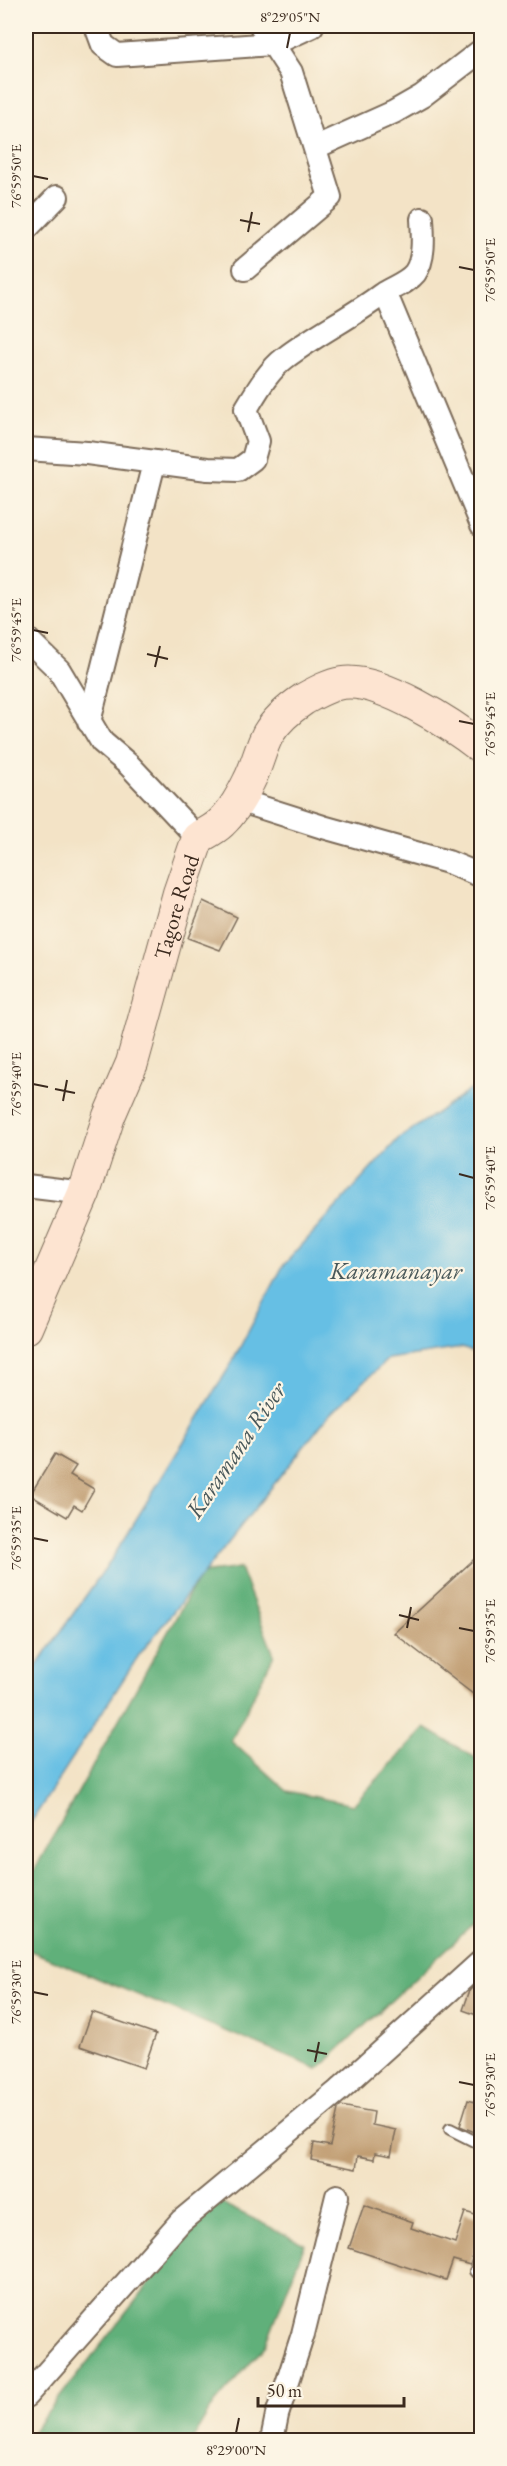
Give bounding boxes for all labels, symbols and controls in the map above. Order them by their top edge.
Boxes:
text: 8°29'05"N [260,7,320,26]
text: 76°59'50"E [6,143,25,208]
text: 76°59'50"E [480,237,499,302]
text: 76°59'45"E [6,597,25,662]
text: 76°59'45"E [480,691,499,756]
street label: Tagore Road [147,850,207,963]
text: 76°59'40"E [6,1051,25,1116]
text: 76°59'40"E [480,1145,499,1210]
water label: Karamanayar [329,1255,464,1286]
water label: Karamana River [178,1374,294,1525]
text: 76°59'35"E [6,1505,25,1570]
text: 76°59'35"E [480,1598,499,1663]
text: 76°59'30"E [6,1959,25,2024]
text: 76°59'30"E [480,2052,499,2117]
scale bar [258,2370,404,2408]
text: 50 m [267,2379,302,2402]
text: 8°29'00"N [206,2440,266,2459]

